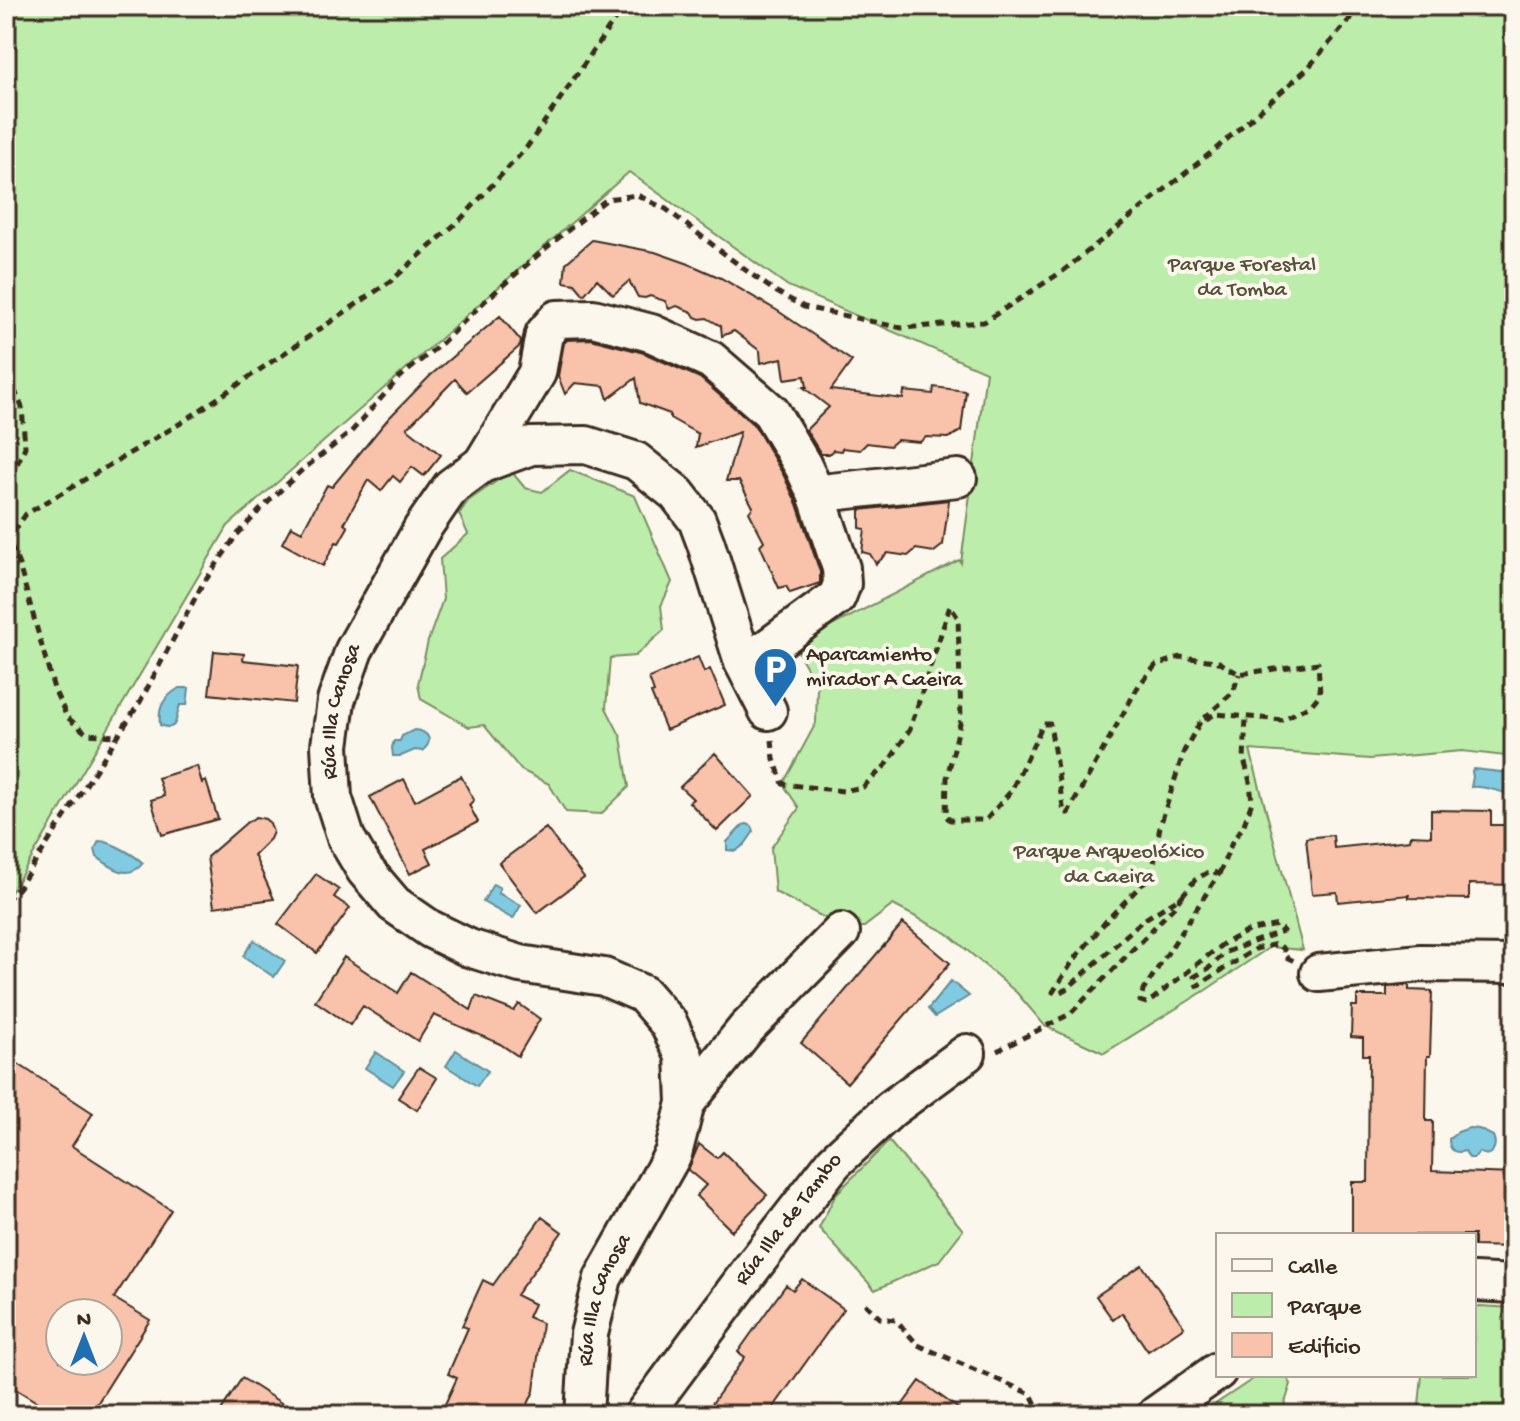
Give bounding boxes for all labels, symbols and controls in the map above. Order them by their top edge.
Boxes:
park label: Parque Forestal da Tomba [1167,253,1316,304]
street label: Rúa Illa Canosa [317,640,368,780]
place label: Aparcamiento mirador A Caeira [806,643,963,694]
parking icon: Aparcamiento mirador A Caeira [751,645,799,708]
park label: Parque Arqueolóxico da Caeira [1013,840,1204,891]
street label: Rúa Illa de Tambo [730,1148,848,1291]
street label: Rúa Illa Canosa [574,1229,638,1367]
legend [1216,1233,1476,1377]
text: Calle [1288,1254,1338,1283]
text: Parque [1287,1294,1362,1323]
north arrow [44,1297,124,1377]
text: N [77,1308,91,1334]
text: Edificio [1288,1334,1361,1363]

